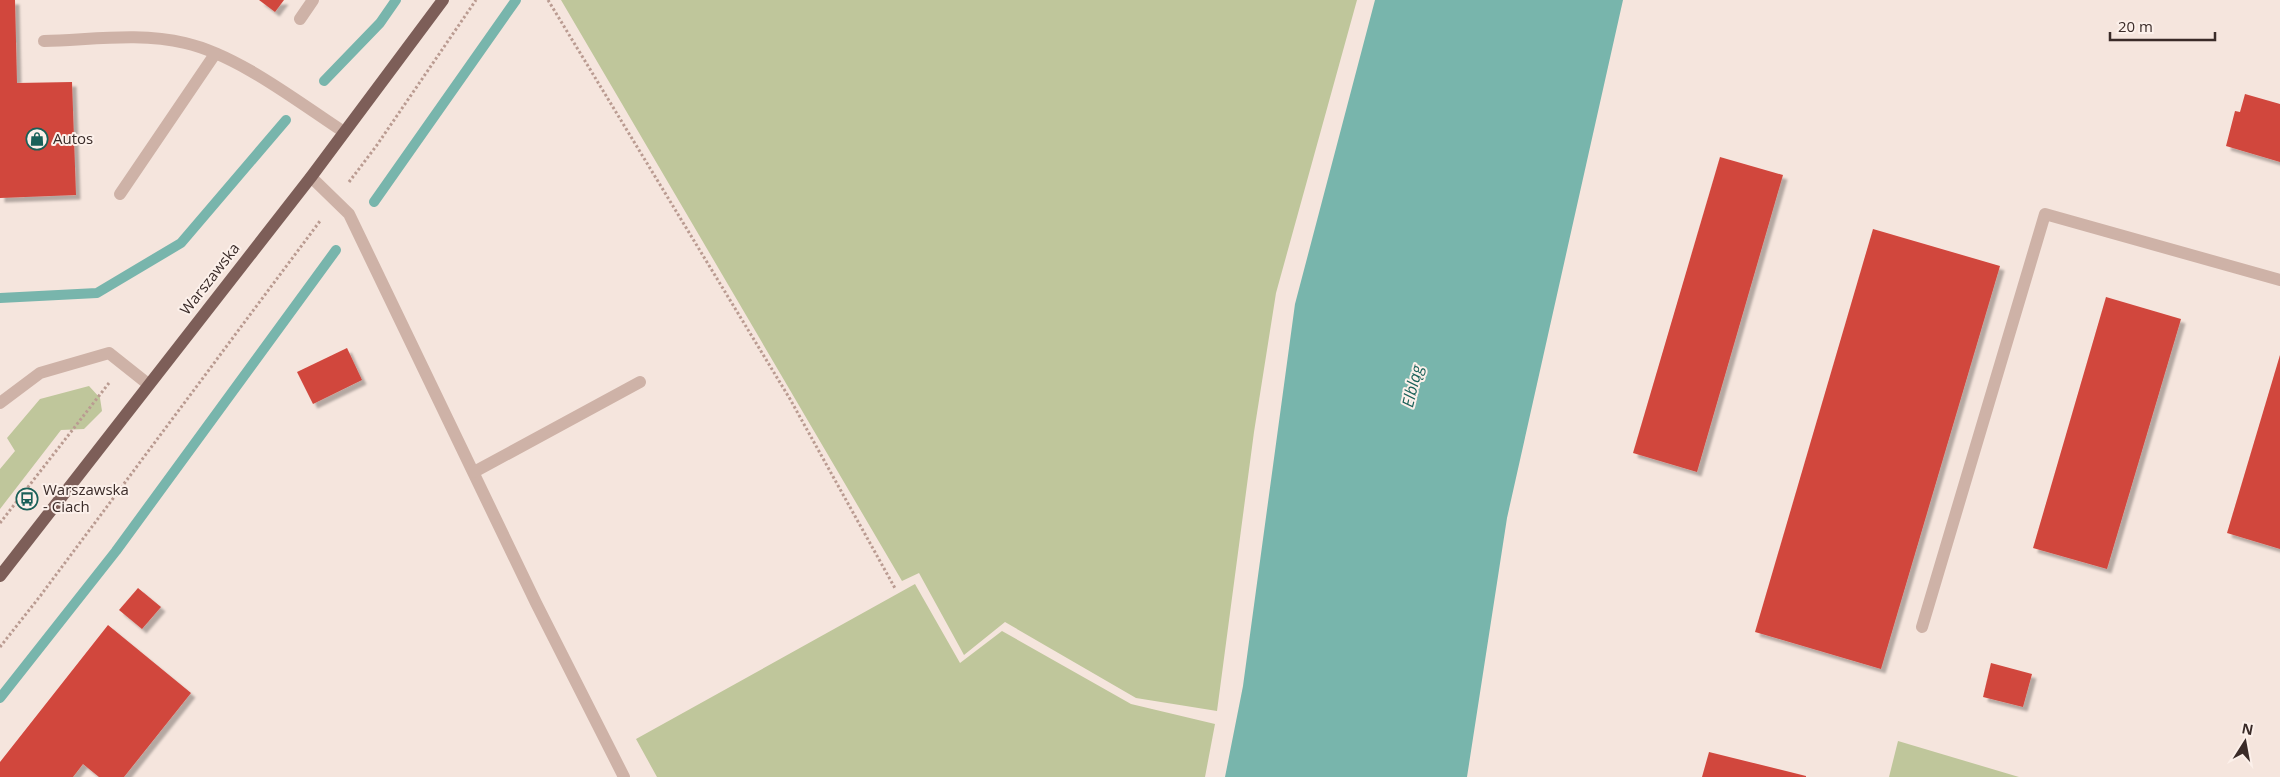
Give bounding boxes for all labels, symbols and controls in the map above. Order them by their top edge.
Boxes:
scale bar [2110,10,2215,42]
text: 20 m [2118,16,2153,36]
shop icon: Autos [25,127,49,151]
place label: Autos [53,128,93,148]
street label: Warszawska [175,238,244,318]
water label: Elbląg [1396,362,1428,409]
place label: Warszawska - Ciach [43,479,129,516]
bus stop icon: Warszawska - Ciach [15,487,39,511]
north arrow [2220,717,2270,767]
text: N [2240,718,2255,739]

